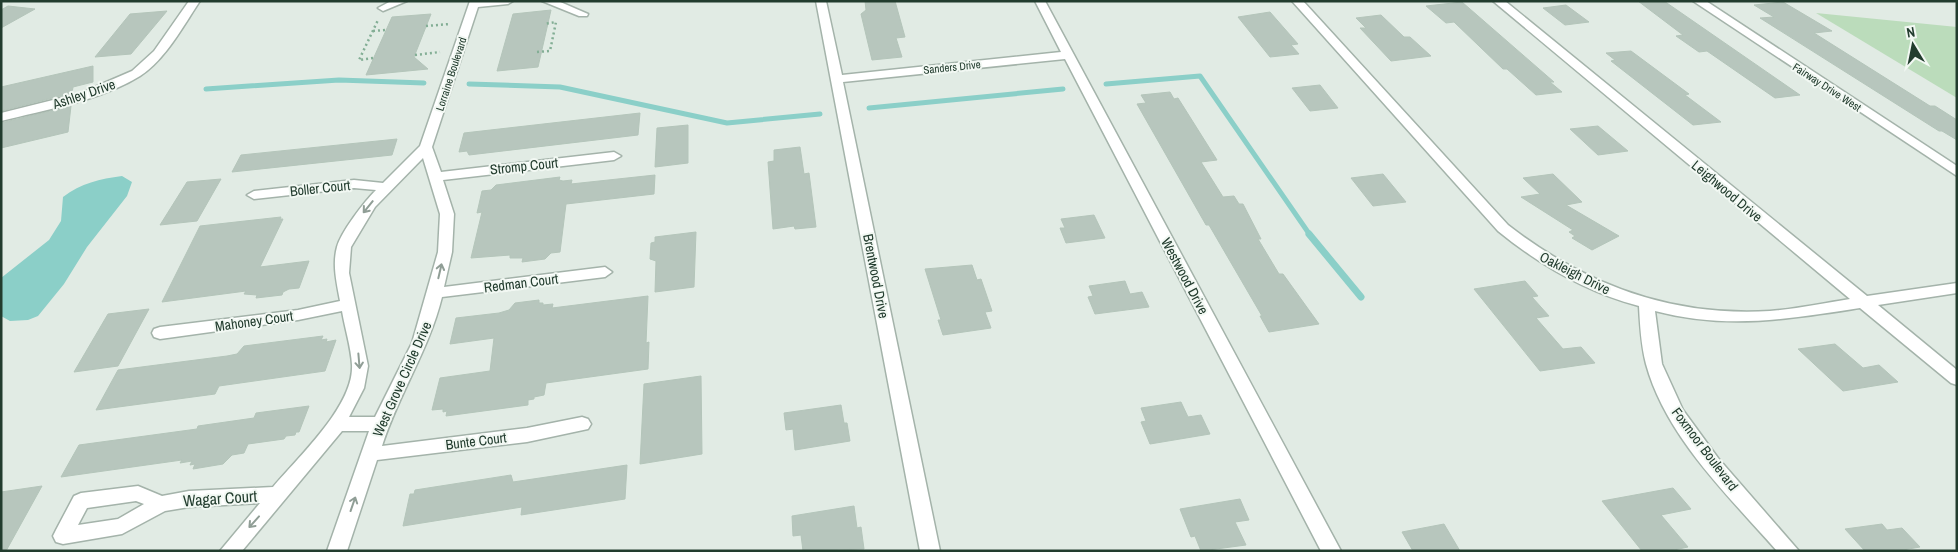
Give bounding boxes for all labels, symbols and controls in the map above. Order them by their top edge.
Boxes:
north arrow [1888,20,1938,70]
text: N [1905,23,1916,42]
street label: Lorraine Boulevard [432,35,470,113]
street label: Sanders Drive [923,57,981,77]
street label: Fairway Drive West [1790,60,1864,115]
street label: Ashley Drive [49,75,118,113]
street label: Stromp Court [489,153,559,179]
street label: Leighwood Drive [1688,156,1766,226]
street label: Boller Court [289,176,351,200]
one-way arrow [362,200,373,213]
street label: Brentwood Drive [859,232,893,320]
street label: Westwood Drive [1157,235,1213,317]
street label: Oakleigh Drive [1537,248,1613,298]
one-way arrow [436,264,446,280]
street label: Redman Court [483,270,559,296]
street label: Mahoney Court [214,307,294,335]
street label: West Grove Circle Drive [369,319,435,439]
one-way arrow [354,352,363,368]
street label: Foxmoor Boulevard [1668,404,1742,494]
street label: Bunte Court [444,428,508,454]
street label: Wagar Court [182,484,258,512]
one-way arrow [348,497,358,513]
one-way arrow [248,516,259,529]

